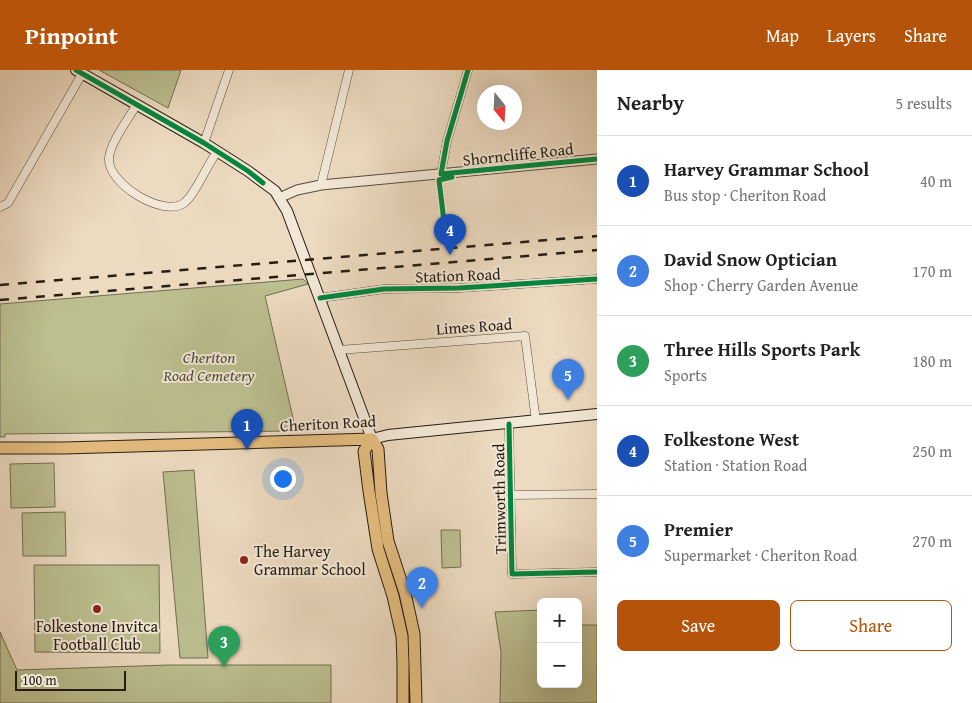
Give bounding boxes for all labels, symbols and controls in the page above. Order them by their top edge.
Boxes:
text: Pinpoint [25,18,118,53]
text: Map [766,22,799,49]
text: Layers [827,22,876,49]
text: Share [904,22,947,49]
north arrow [477,85,522,130]
text: Nearby [617,87,684,118]
text: 5 results [895,91,952,115]
street label: Shorncliffe Road [461,136,575,172]
text: Harvey Grammar School [664,155,869,183]
text: 1 [629,169,637,193]
text: 40 m [920,169,952,193]
text: Bus stop · Cheriton Road [664,183,826,207]
pin: 4 [434,214,466,255]
text: David Snow Optician [664,245,837,273]
text: 2 [629,259,637,283]
text: 170 m [912,259,952,283]
street label: Station Road [415,262,502,288]
text: Shop · Cherry Garden Avenue [664,273,858,297]
street label: Limes Road [435,311,513,341]
text: Three Hills Sports Park [664,335,860,363]
park label: Cheriton Road Cemetery [162,345,255,387]
text: 3 [629,349,637,373]
text: 180 m [912,349,952,373]
pin: 5 [552,359,584,400]
text: Sports [664,363,707,387]
street label: Cheriton Road [279,408,377,437]
pin: 1 [231,409,263,450]
text: Folkestone West [664,425,799,453]
text: 4 [629,439,637,463]
text: 250 m [912,439,952,463]
street label: Trimworth Road [486,443,512,555]
text: Station · Station Road [664,453,807,477]
your location [270,466,296,492]
text: Premier [664,515,733,543]
text: 5 [629,529,637,553]
text: 270 m [912,529,952,553]
place label: The Harvey Grammar School [254,539,366,581]
text: Supermarket · Cheriton Road [664,543,857,567]
marker: The Harvey Grammar School [238,554,250,566]
pin: 2 [406,567,438,608]
map controls [537,598,582,688]
button: + [537,598,582,643]
button: Save [617,600,780,651]
button: Share [790,600,952,651]
marker: Folkestone Invitca Football Club [91,603,103,615]
place label: Folkestone Invitca Football Club [36,614,158,656]
pin: 3 [208,626,240,667]
button: − [537,643,582,688]
scale bar [15,668,126,691]
text: 100 m [22,670,57,690]

